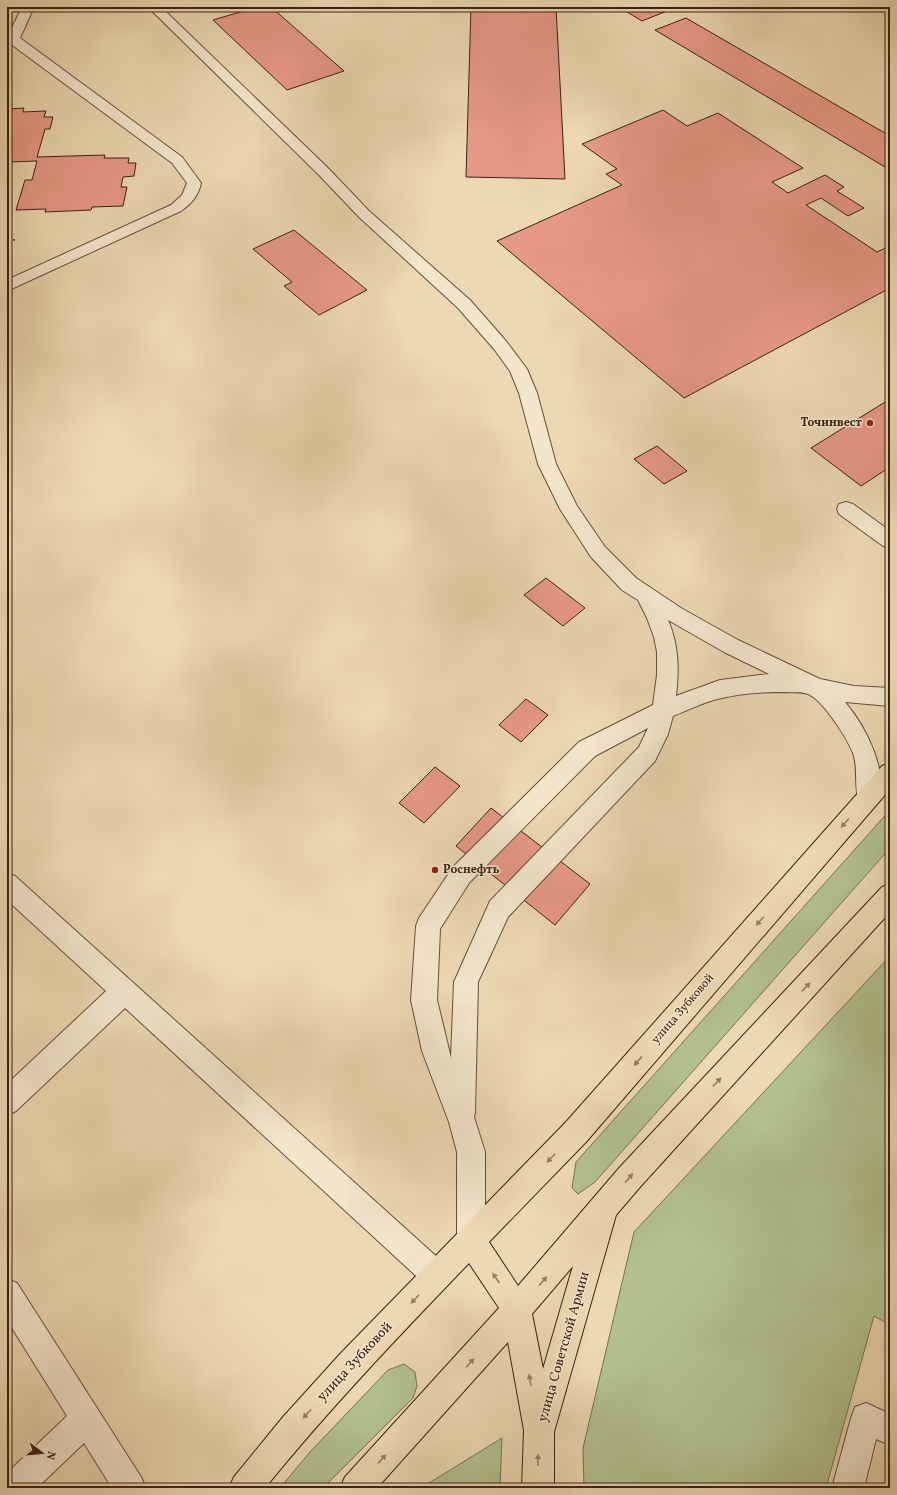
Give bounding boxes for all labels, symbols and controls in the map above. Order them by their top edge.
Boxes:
place label: Точинвест [801,415,862,431]
marker: Точинвест [865,418,875,428]
one-way arrow [841,818,850,828]
place label: Роснефть [443,862,500,878]
marker: Роснефть [430,865,440,875]
one-way arrow [755,916,765,926]
street label: улица Зубковой [648,971,718,1047]
one-way arrow [801,982,810,992]
one-way arrow [633,1056,642,1066]
one-way arrow [713,1077,722,1088]
one-way arrow [546,1153,556,1163]
one-way arrow [625,1173,634,1183]
street label: улица Советской Армии [533,1269,595,1424]
one-way arrow [492,1273,500,1283]
one-way arrow [538,1275,547,1286]
one-way arrow [410,1294,420,1304]
street label: улица Зубковой [313,1318,397,1406]
one-way arrow [465,1358,474,1368]
one-way arrow [526,1374,532,1386]
one-way arrow [302,1409,311,1419]
north arrow [22,1433,62,1473]
text: N [42,1449,58,1461]
one-way arrow [535,1453,541,1466]
one-way arrow [378,1454,387,1464]

